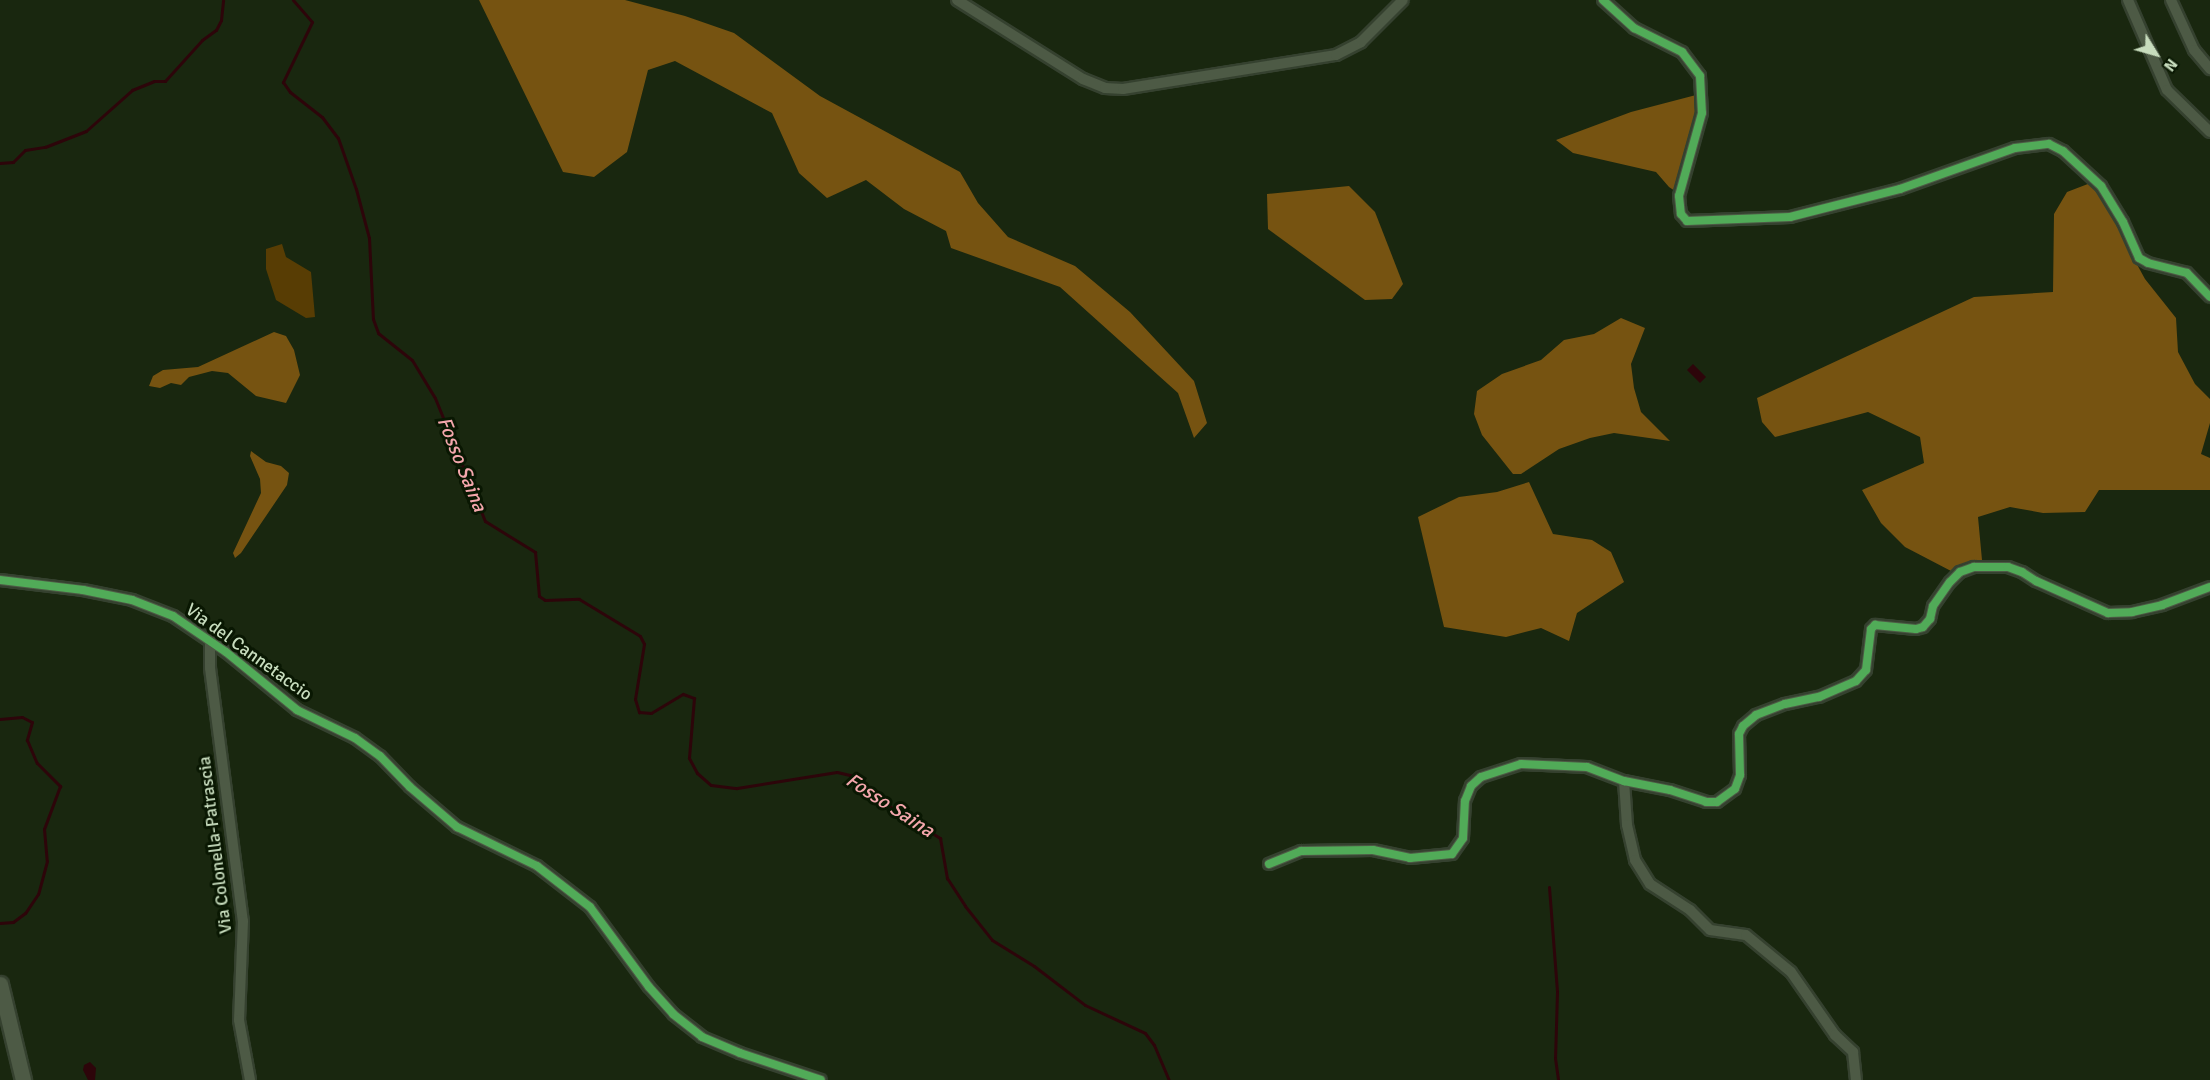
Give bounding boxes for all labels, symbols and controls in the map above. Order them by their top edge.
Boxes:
north arrow [2126,24,2186,84]
text: N [2159,54,2182,75]
water label: Fosso Saina [432,413,492,515]
street label: Via del Cannetaccio [181,599,317,705]
street label: Via Colonella-Patrascia [193,755,237,935]
water label: Fosso Saina [841,768,939,842]

